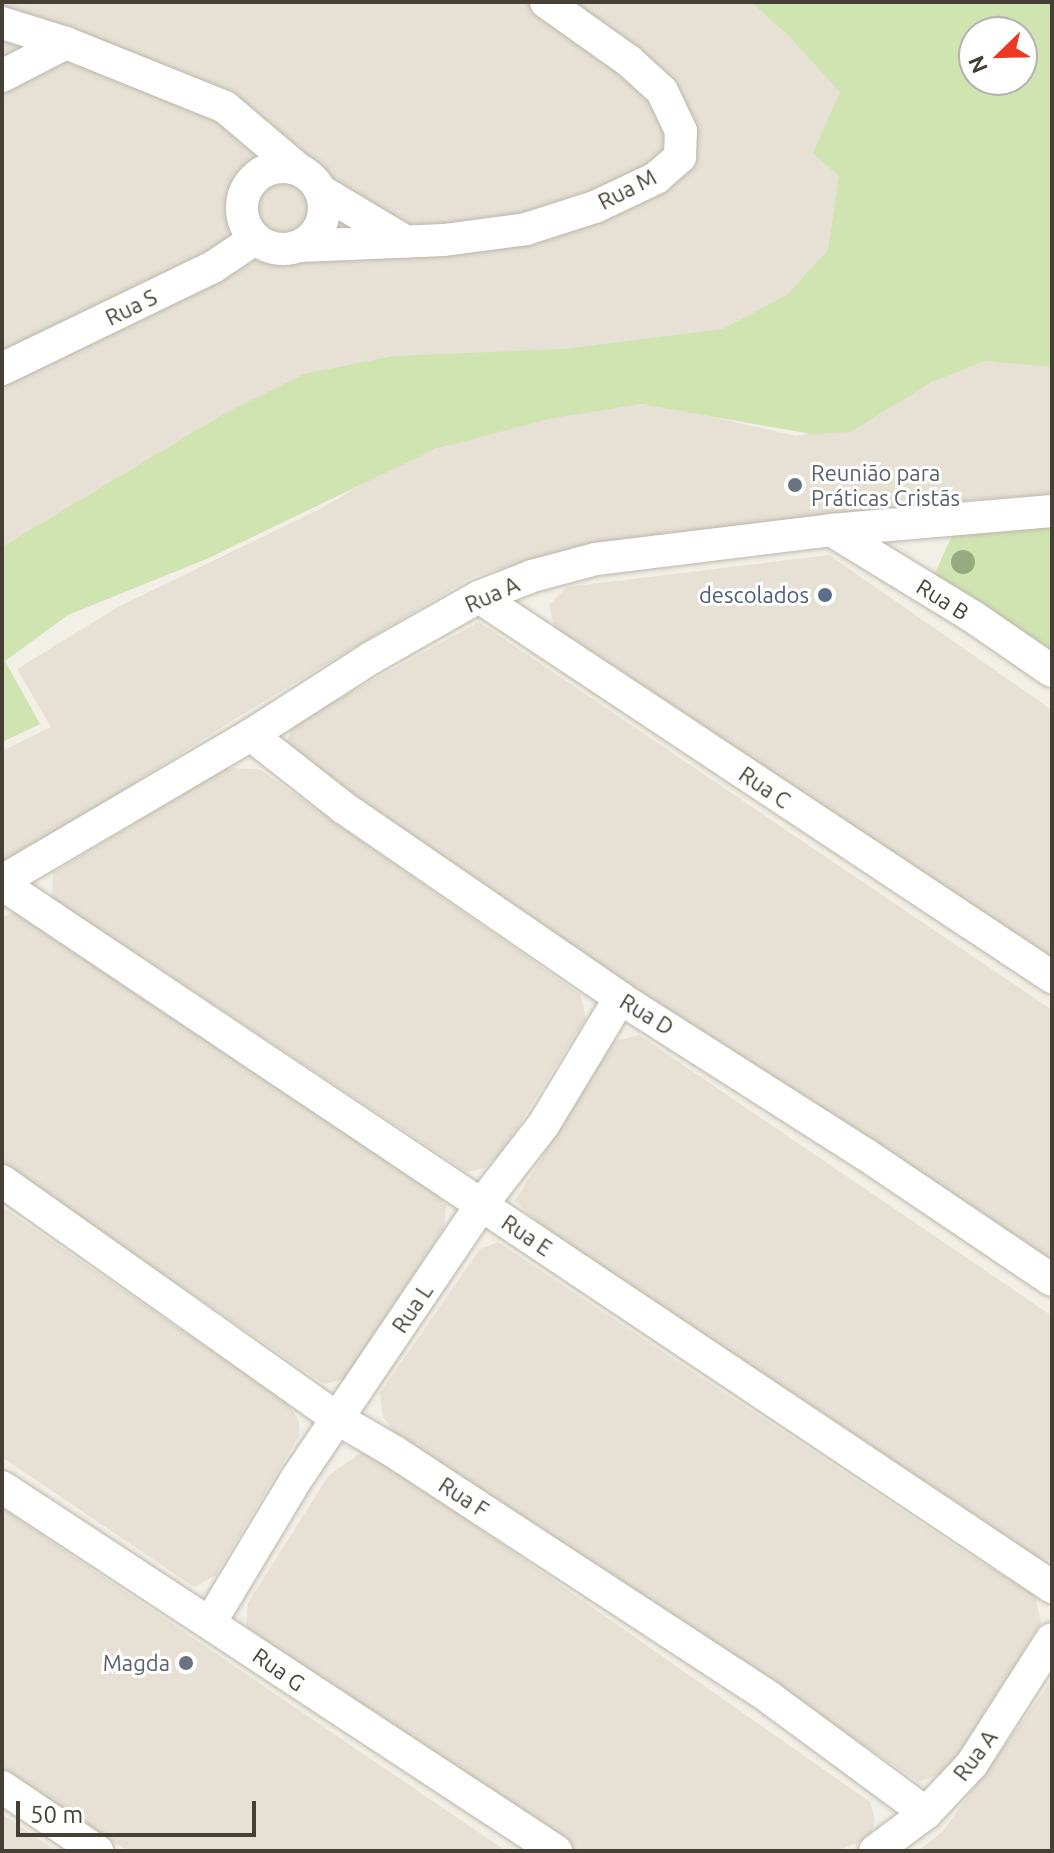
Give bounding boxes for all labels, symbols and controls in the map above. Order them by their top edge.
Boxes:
north arrow [958,16,1038,96]
text: N [963,52,992,77]
street label: Rua M [594,163,660,215]
street label: Rua S [101,283,161,331]
place label: Reunião para Práticas Cristãs [811,459,960,510]
marker: Reunião para Práticas Cristãs [786,476,804,494]
street label: Rua A [461,570,523,618]
street label: Rua B [912,573,974,625]
place label: descolados [699,582,809,608]
marker: descolados [816,586,834,604]
street label: Rua C [734,760,796,814]
street label: Rua D [615,988,679,1040]
street label: Rua E [497,1209,557,1261]
street label: Rua L [386,1278,438,1338]
street label: Rua F [434,1471,494,1523]
street label: Rua G [248,1642,310,1696]
place label: Magda [103,1650,170,1676]
marker: Magda [177,1654,195,1672]
street label: Rua A [947,1724,1003,1786]
scale bar [20,1785,260,1835]
text: 50 m [30,1801,83,1828]

